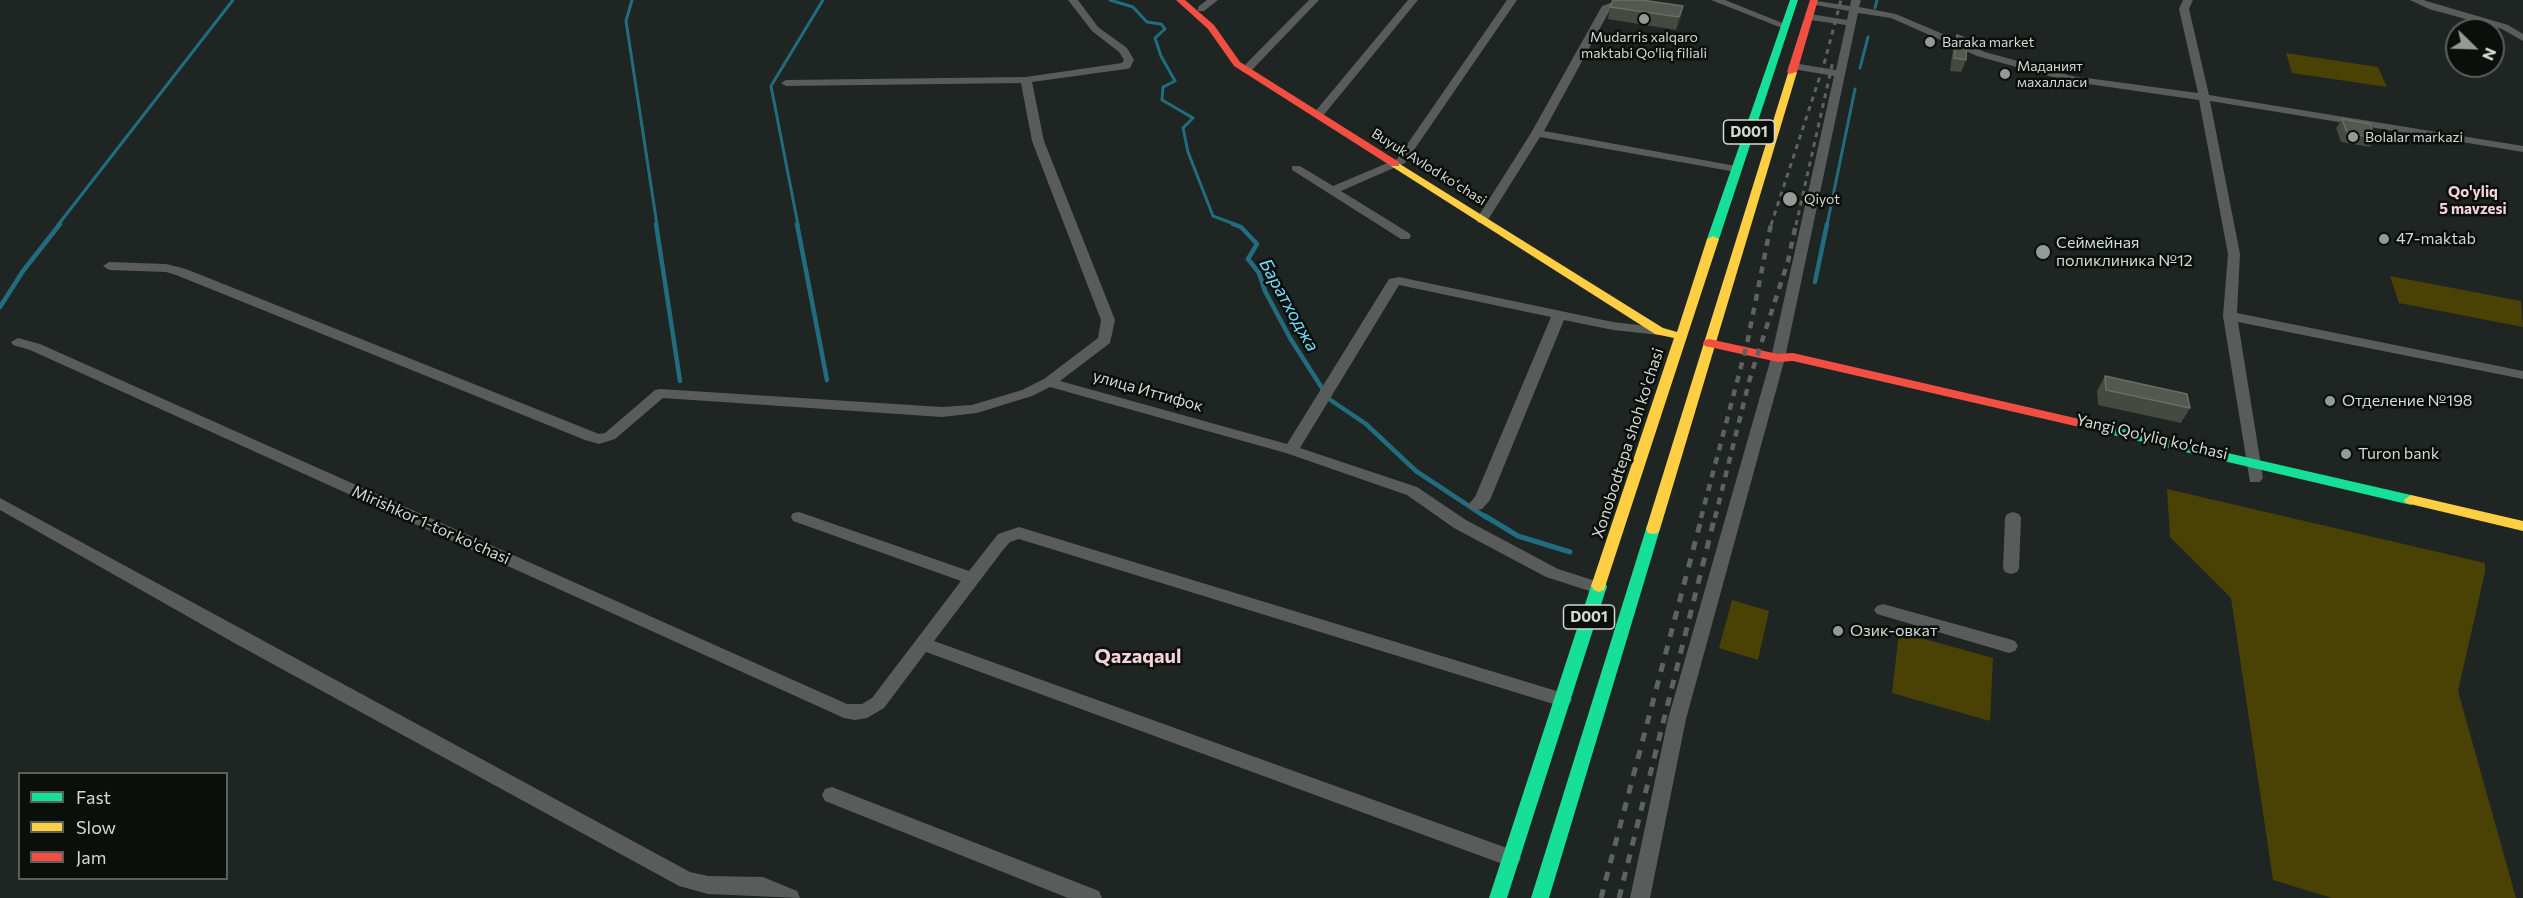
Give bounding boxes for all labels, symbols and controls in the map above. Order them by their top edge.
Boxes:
marker: Mudarris xalqaro maktabi Qo'liq filiali [1637,12,1651,26]
north arrow [2445,18,2505,78]
place label: Mudarris xalqaro maktabi Qo'liq filiali [1581,29,1707,62]
place label: Baraka market [1942,34,2034,50]
marker: Baraka market [1923,35,1937,49]
text: N [2479,45,2501,64]
place label: Маданият махалласи [2017,58,2087,90]
marker: Маданият махалласи [1998,67,2012,81]
road number: D001 [1724,120,1774,144]
street label: Buyuk Avlod koʻchasi [1368,125,1490,209]
place label: Bolalar markazi [2365,129,2463,145]
marker: Bolalar markazi [2346,130,2360,144]
district label: Qo'yliq 5 mavzesi [2439,183,2507,218]
marker: Qiyot [1781,190,1799,208]
place label: Qiyot [1804,191,1840,207]
place label: 47-maktab [2396,229,2476,249]
marker: 47-maktab [2377,232,2391,246]
place label: Сеймейная поликлиника №12 [2056,233,2193,271]
marker: Сеймейная поликлиника №12 [2034,243,2052,261]
water label: Баратходжа [1255,255,1323,355]
street label: Xonobodtepa shoh ko'chasi [1588,345,1668,541]
street label: улица Иттифок [1091,366,1205,416]
place label: Отделение №198 [2342,391,2473,411]
marker: Отделение №198 [2323,394,2337,408]
street label: Yangi Qo'yliq ko'chasi [2074,410,2230,464]
place label: Turon bank [2358,444,2439,464]
marker: Turon bank [2339,447,2353,461]
street label: Mirishkor 1-tor ko'chasi [349,482,513,568]
road number: D001 [1564,605,1614,629]
place label: Озик-овкат [1850,621,1937,641]
marker: Озик-овкат [1831,624,1845,638]
district label: Qazaqaul [1095,644,1181,668]
legend [18,772,228,880]
text: Fast [76,786,111,808]
text: Slow [76,816,116,838]
text: Jam [76,846,106,868]

